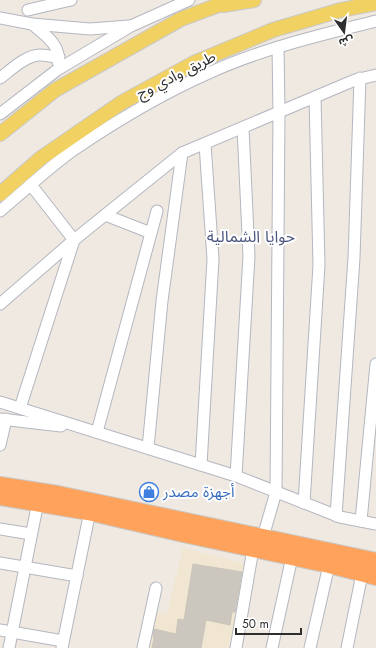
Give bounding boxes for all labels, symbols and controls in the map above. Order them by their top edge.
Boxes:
north arrow [324,12,364,52]
text: ش [337,32,356,51]
street label: طريق وادي وج [133,46,220,105]
district label: حوايا الشمالية [207,225,295,248]
shop icon: أجهزة مصدر [138,481,160,503]
place label: أجهزة مصدر [162,481,235,503]
scale bar [236,610,301,636]
text: 50 m [242,615,269,633]

